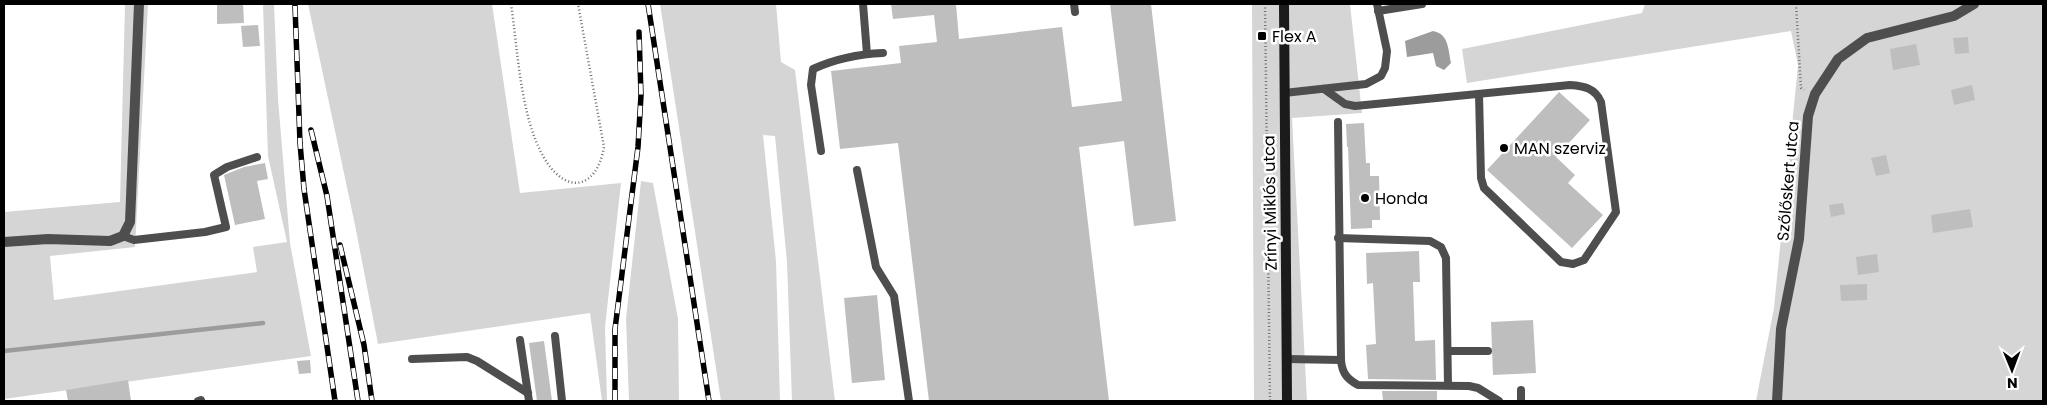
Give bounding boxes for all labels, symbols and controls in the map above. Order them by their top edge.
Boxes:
place label: Flex A [1272,25,1317,48]
marker: Flex A [1256,30,1268,42]
street label: Szőlőskert utca [1771,120,1805,242]
street label: Zrínyi Miklós utca [1257,135,1283,271]
place label: MAN szerviz [1514,137,1606,160]
marker: MAN szerviz [1498,142,1510,154]
place label: Honda [1375,187,1428,210]
marker: Honda [1359,192,1371,204]
north arrow [1987,345,2037,395]
text: N [2007,373,2018,393]

